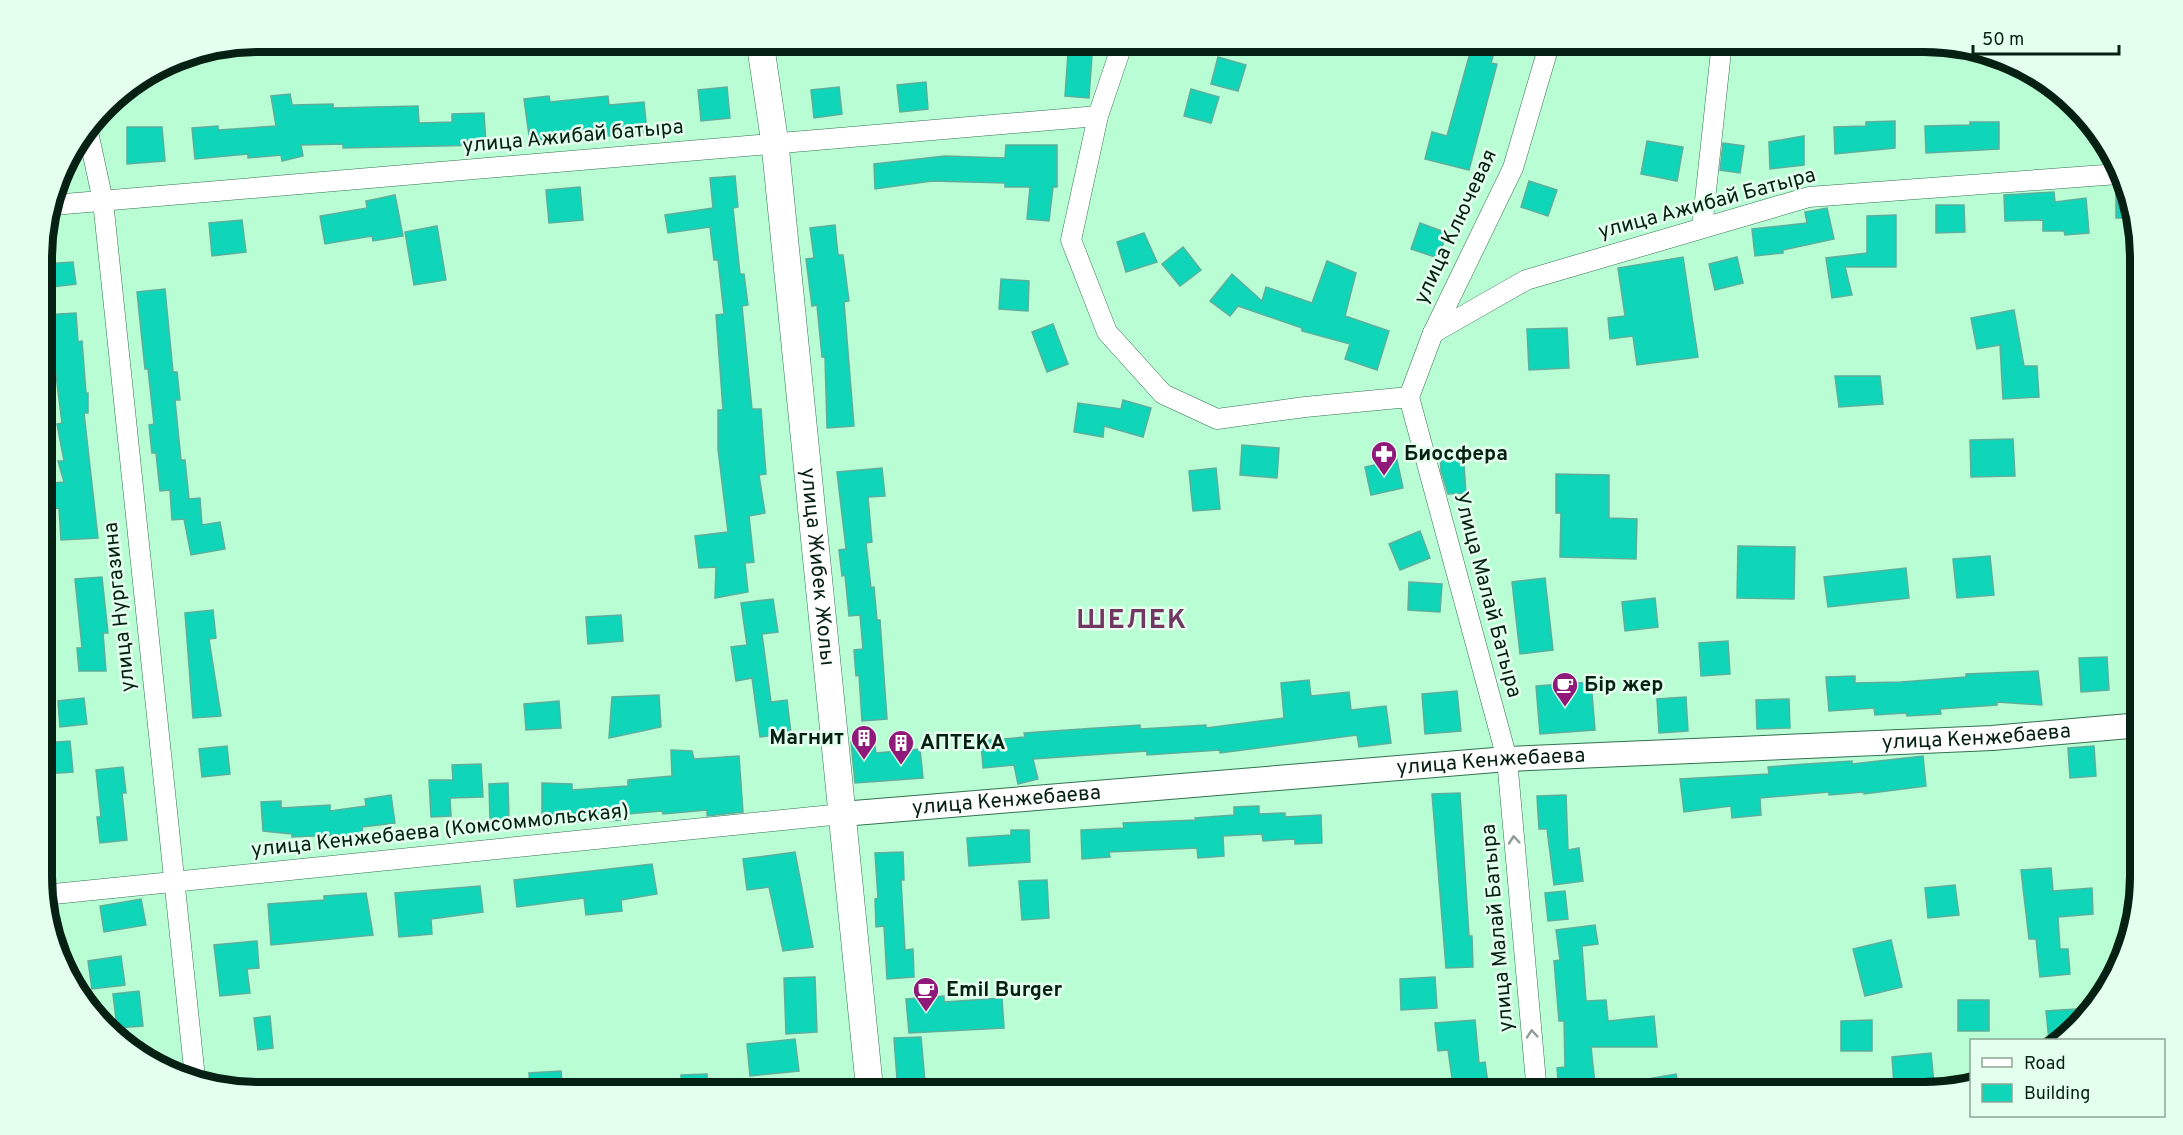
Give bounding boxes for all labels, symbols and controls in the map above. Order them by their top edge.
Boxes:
scale bar [1973,18,2118,56]
text: 50 m [1982,29,2024,52]
street label: улица Ажибай батыра [461,114,685,160]
street label: улица Ключевая [1408,145,1504,309]
street label: улица Ажибай Батыра [1595,162,1819,246]
pharmacy icon: Биосфера [1369,439,1399,477]
place label: Биосфера [1404,441,1508,468]
street label: улица Жибек Жолы [794,467,841,667]
street label: Улица Малай Батыра [1447,489,1527,701]
street label: улица Нургазина [98,521,142,693]
district label: ШЕЛЕК [1076,604,1188,638]
cafe icon: Бір жер [1550,670,1580,708]
place label: Бір жер [1584,672,1663,699]
street label: улица Кенжебаева [1881,718,2072,756]
building icon: Магнит [849,723,879,761]
place label: Магнит [769,725,844,752]
building icon: АПТЕКА [886,728,916,766]
place label: АПТЕКА [920,730,1006,757]
street label: улица Кенжебаева [1395,742,1586,782]
street label: улица Кенжебаева [911,779,1102,822]
street label: улица Кенжебаева (Комсоммольская) [250,798,630,864]
street label: улица Малай Батыра [1475,823,1521,1033]
one-way arrow [1508,836,1521,845]
cafe icon: Emil Burger [911,975,941,1013]
place label: Emil Burger [946,977,1063,1004]
one-way arrow [1526,1030,1539,1039]
legend [1970,1039,2165,1117]
text: Road [2024,1053,2066,1076]
text: Building [2024,1083,2090,1106]

